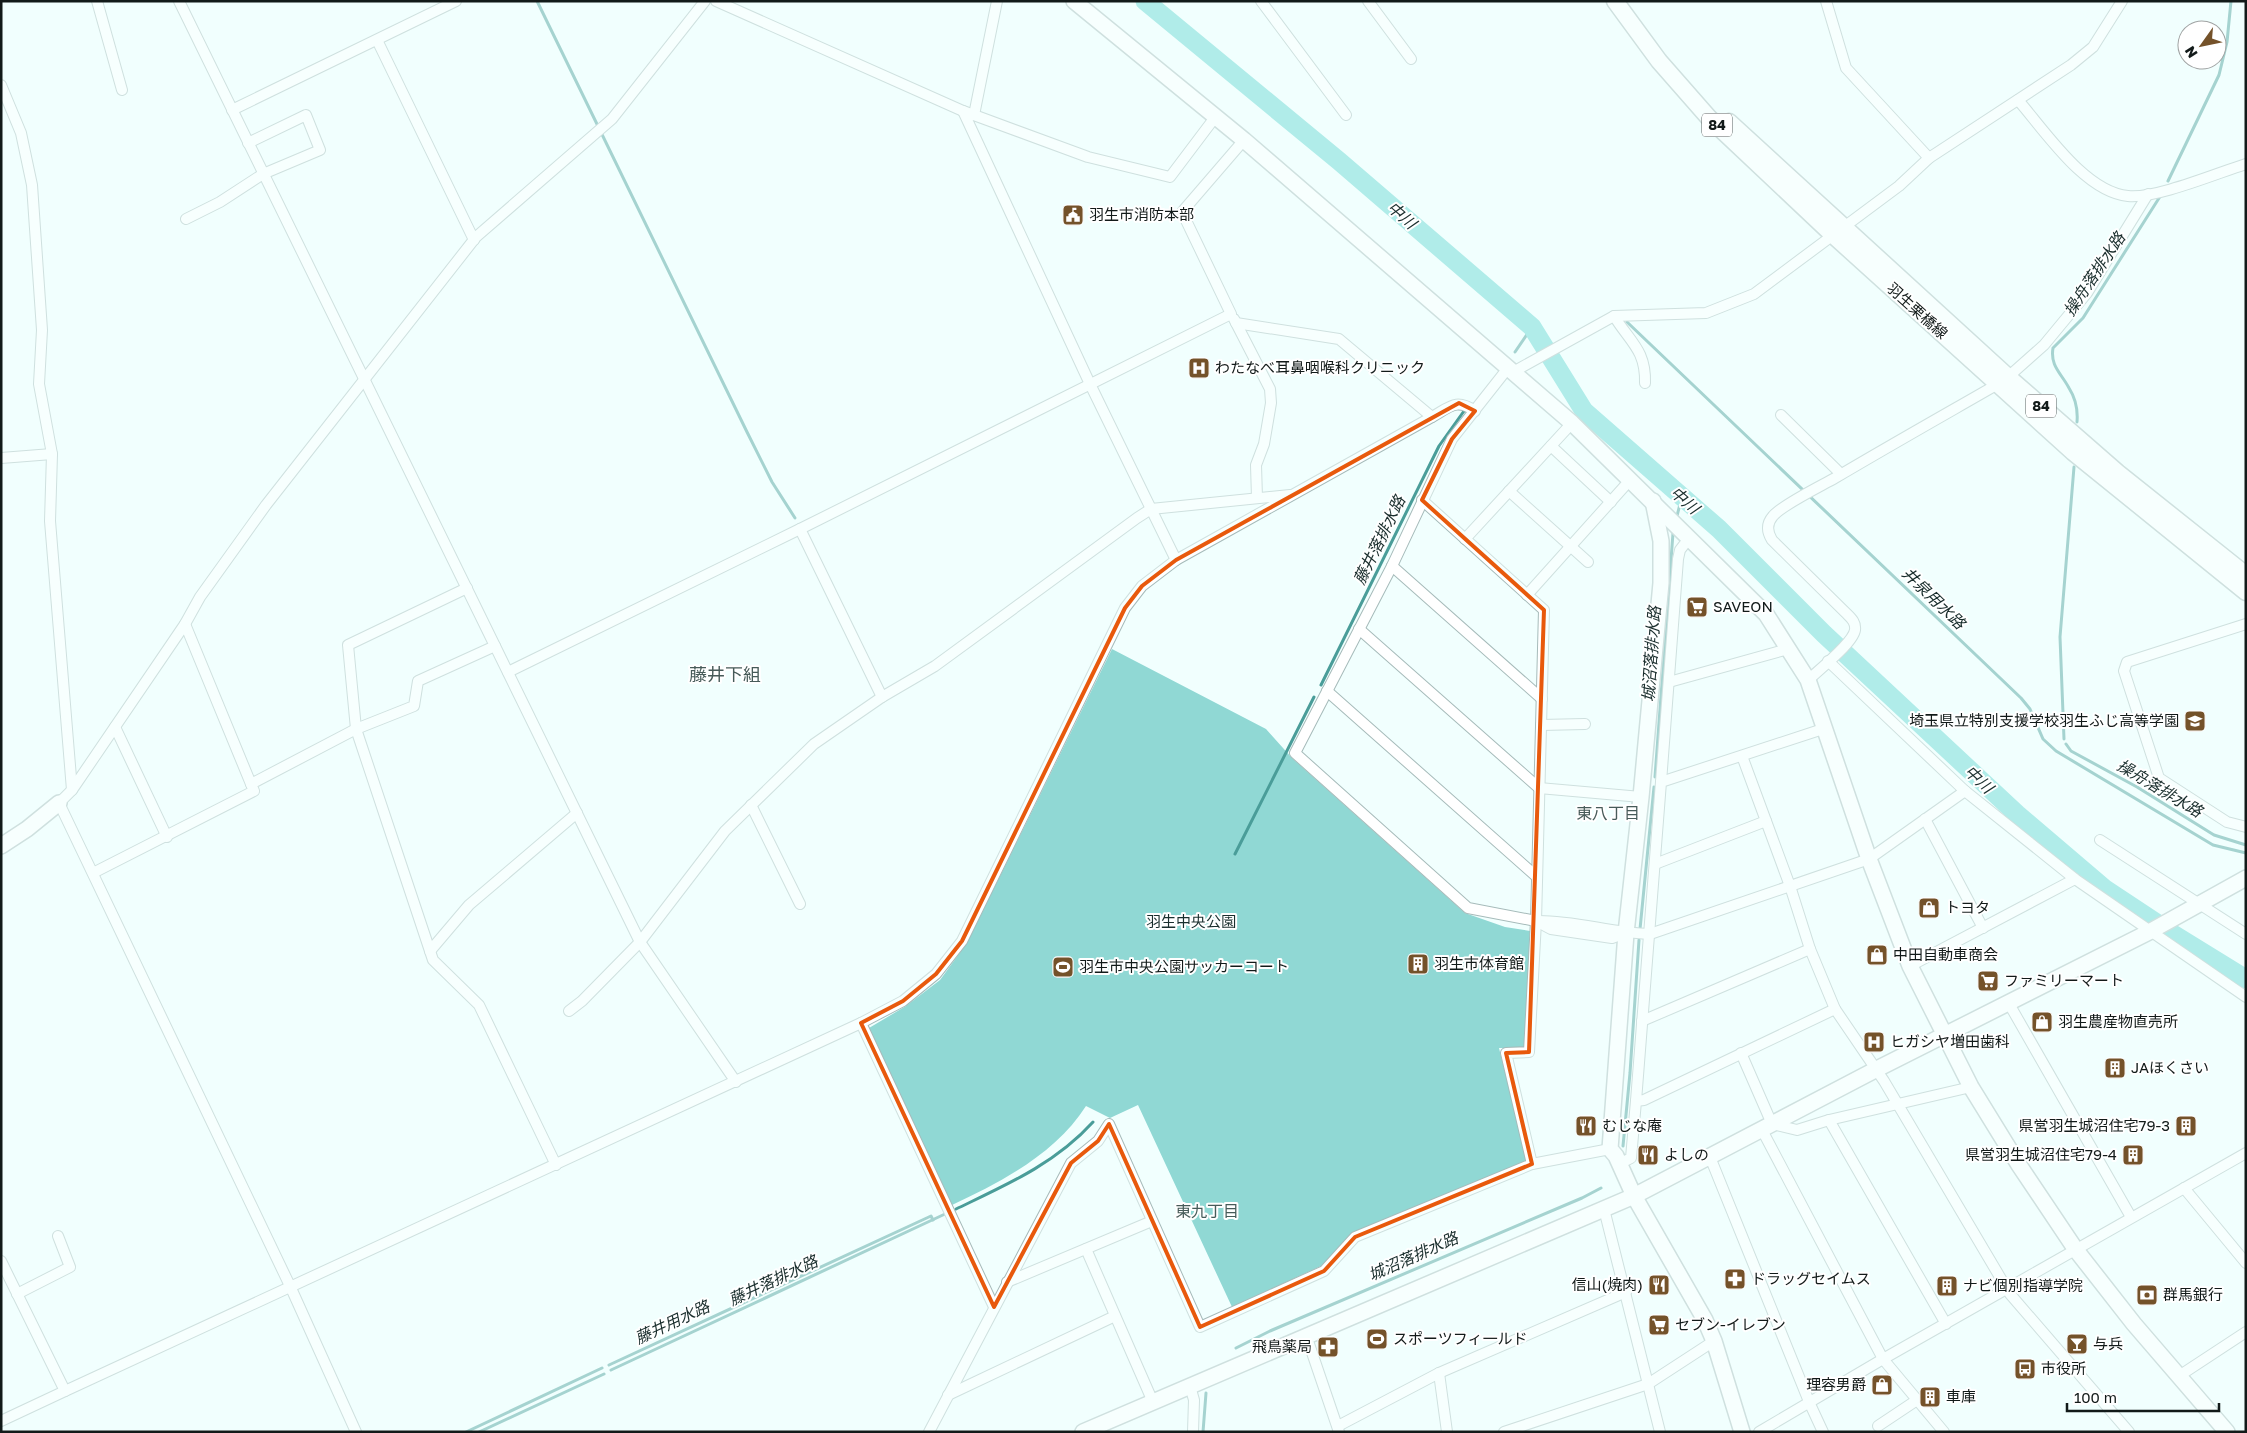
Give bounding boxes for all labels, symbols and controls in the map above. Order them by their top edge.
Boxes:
north arrow [2177,20,2227,70]
text: N [2181,43,2201,61]
road number: 84 [1702,114,1732,136]
water label: 中川 [1383,197,1422,234]
public building icon: 羽生市消防本部 [1061,203,1085,227]
place label: 羽生市消防本部 [1089,205,1194,223]
water label: 操舟落排水路 [2059,227,2130,319]
street label: 羽生栗橋線 [1884,278,1952,342]
hospital icon: わたなべ耳鼻咽喉科クリニック [1187,356,1211,380]
place label: わたなべ耳鼻咽喉科クリニック [1215,358,1425,376]
road number: 84 [2026,394,2056,418]
water label: 中川 [1666,482,1705,519]
water label: 藤井落排水路 [1349,491,1410,588]
water label: 井泉用水路 [1898,563,1971,634]
supermarket icon: SAVEON [1685,595,1709,619]
place label: SAVEON [1713,597,1773,615]
water label: 城沼落排水路 [1638,603,1664,703]
district label: 藤井下組 [689,663,761,685]
school or university icon: 埼玉県立特別支援学校羽生ふじ高等学園 [2183,709,2207,733]
place label: 埼玉県立特別支援学校羽生ふじ高等学園 [1909,711,2179,729]
water label: 操舟落排水路 [2114,755,2208,822]
water label: 中川 [1960,761,1999,799]
district label: 東八丁目 [1576,803,1640,823]
shop icon: トヨタ [1917,896,1941,920]
place label: トヨタ [1945,898,1990,916]
park label: 羽生中央公園 [1146,912,1236,930]
shop icon: 中田自動車商会 [1865,943,1889,967]
place label: 中田自動車商会 [1893,945,1998,963]
building icon: 羽生市体育館 [1406,952,1430,976]
place label: 羽生市体育館 [1434,954,1524,972]
sports icon: 羽生市中央公園サッカーコート [1051,955,1075,979]
place label: 羽生市中央公園サッカーコート [1079,957,1289,975]
supermarket icon: ファミリーマート [1976,969,2000,993]
place label: ファミリーマート [2004,971,2124,989]
shop icon: 羽生農産物直売所 [2030,1010,2054,1034]
place label: 羽生農産物直売所 [2058,1012,2178,1030]
hospital icon: ヒガシヤ増田歯科 [1862,1030,1886,1054]
place label: ヒガシヤ増田歯科 [1890,1032,2010,1050]
building icon: JAほくさい [2103,1056,2127,1080]
place label: JAほくさい [2131,1058,2209,1076]
restaurant icon: むじな庵 [1574,1114,1598,1138]
building icon: 県営羽生城沼住宅79-3 [2174,1114,2198,1138]
place label: むじな庵 [1602,1116,1662,1134]
place label: 県営羽生城沼住宅79-3 [2018,1116,2170,1134]
restaurant icon: よしの [1636,1143,1660,1167]
building icon: 県営羽生城沼住宅79-4 [2121,1143,2145,1167]
place label: よしの [1664,1145,1709,1163]
place label: 県営羽生城沼住宅79-4 [1965,1145,2117,1163]
district label: 東九丁目 [1175,1201,1239,1221]
water label: 城沼落排水路 [1365,1227,1463,1285]
water label: 藤井落排水路 [725,1250,823,1309]
pharmacy icon: ドラッグセイムス [1723,1267,1747,1291]
place label: ドラッグセイムス [1751,1269,1871,1287]
restaurant icon: 信山(焼肉) [1647,1273,1671,1297]
building icon: ナビ個別指導学院 [1935,1274,1959,1298]
place label: 信山(焼肉) [1572,1275,1643,1293]
place label: ナビ個別指導学院 [1963,1276,2083,1294]
bank icon: 群馬銀行 [2135,1283,2159,1307]
place label: 群馬銀行 [2163,1285,2223,1303]
water label: 藤井用水路 [632,1295,714,1348]
supermarket icon: セブン-イレブン [1647,1313,1671,1337]
place label: セブン-イレブン [1675,1315,1786,1333]
sports icon: スポーツフィ一ルド [1365,1327,1389,1351]
place label: スポーツフィ一ルド [1393,1329,1527,1347]
bar icon: 与兵 [2065,1332,2089,1356]
place label: 与兵 [2093,1334,2123,1352]
pharmacy icon: 飛鳥薬局 [1316,1335,1340,1359]
place label: 飛鳥薬局 [1252,1337,1312,1355]
bus stop icon: 市役所 [2013,1357,2037,1381]
place label: 市役所 [2041,1359,2086,1377]
shop icon: 理容男爵 [1870,1373,1894,1397]
place label: 理容男爵 [1806,1375,1866,1393]
scale bar [2067,1380,2220,1412]
building icon: 車庫 [1918,1385,1942,1409]
place label: 車庫 [1946,1387,1976,1405]
text: 100 m [2074,1388,2117,1406]

